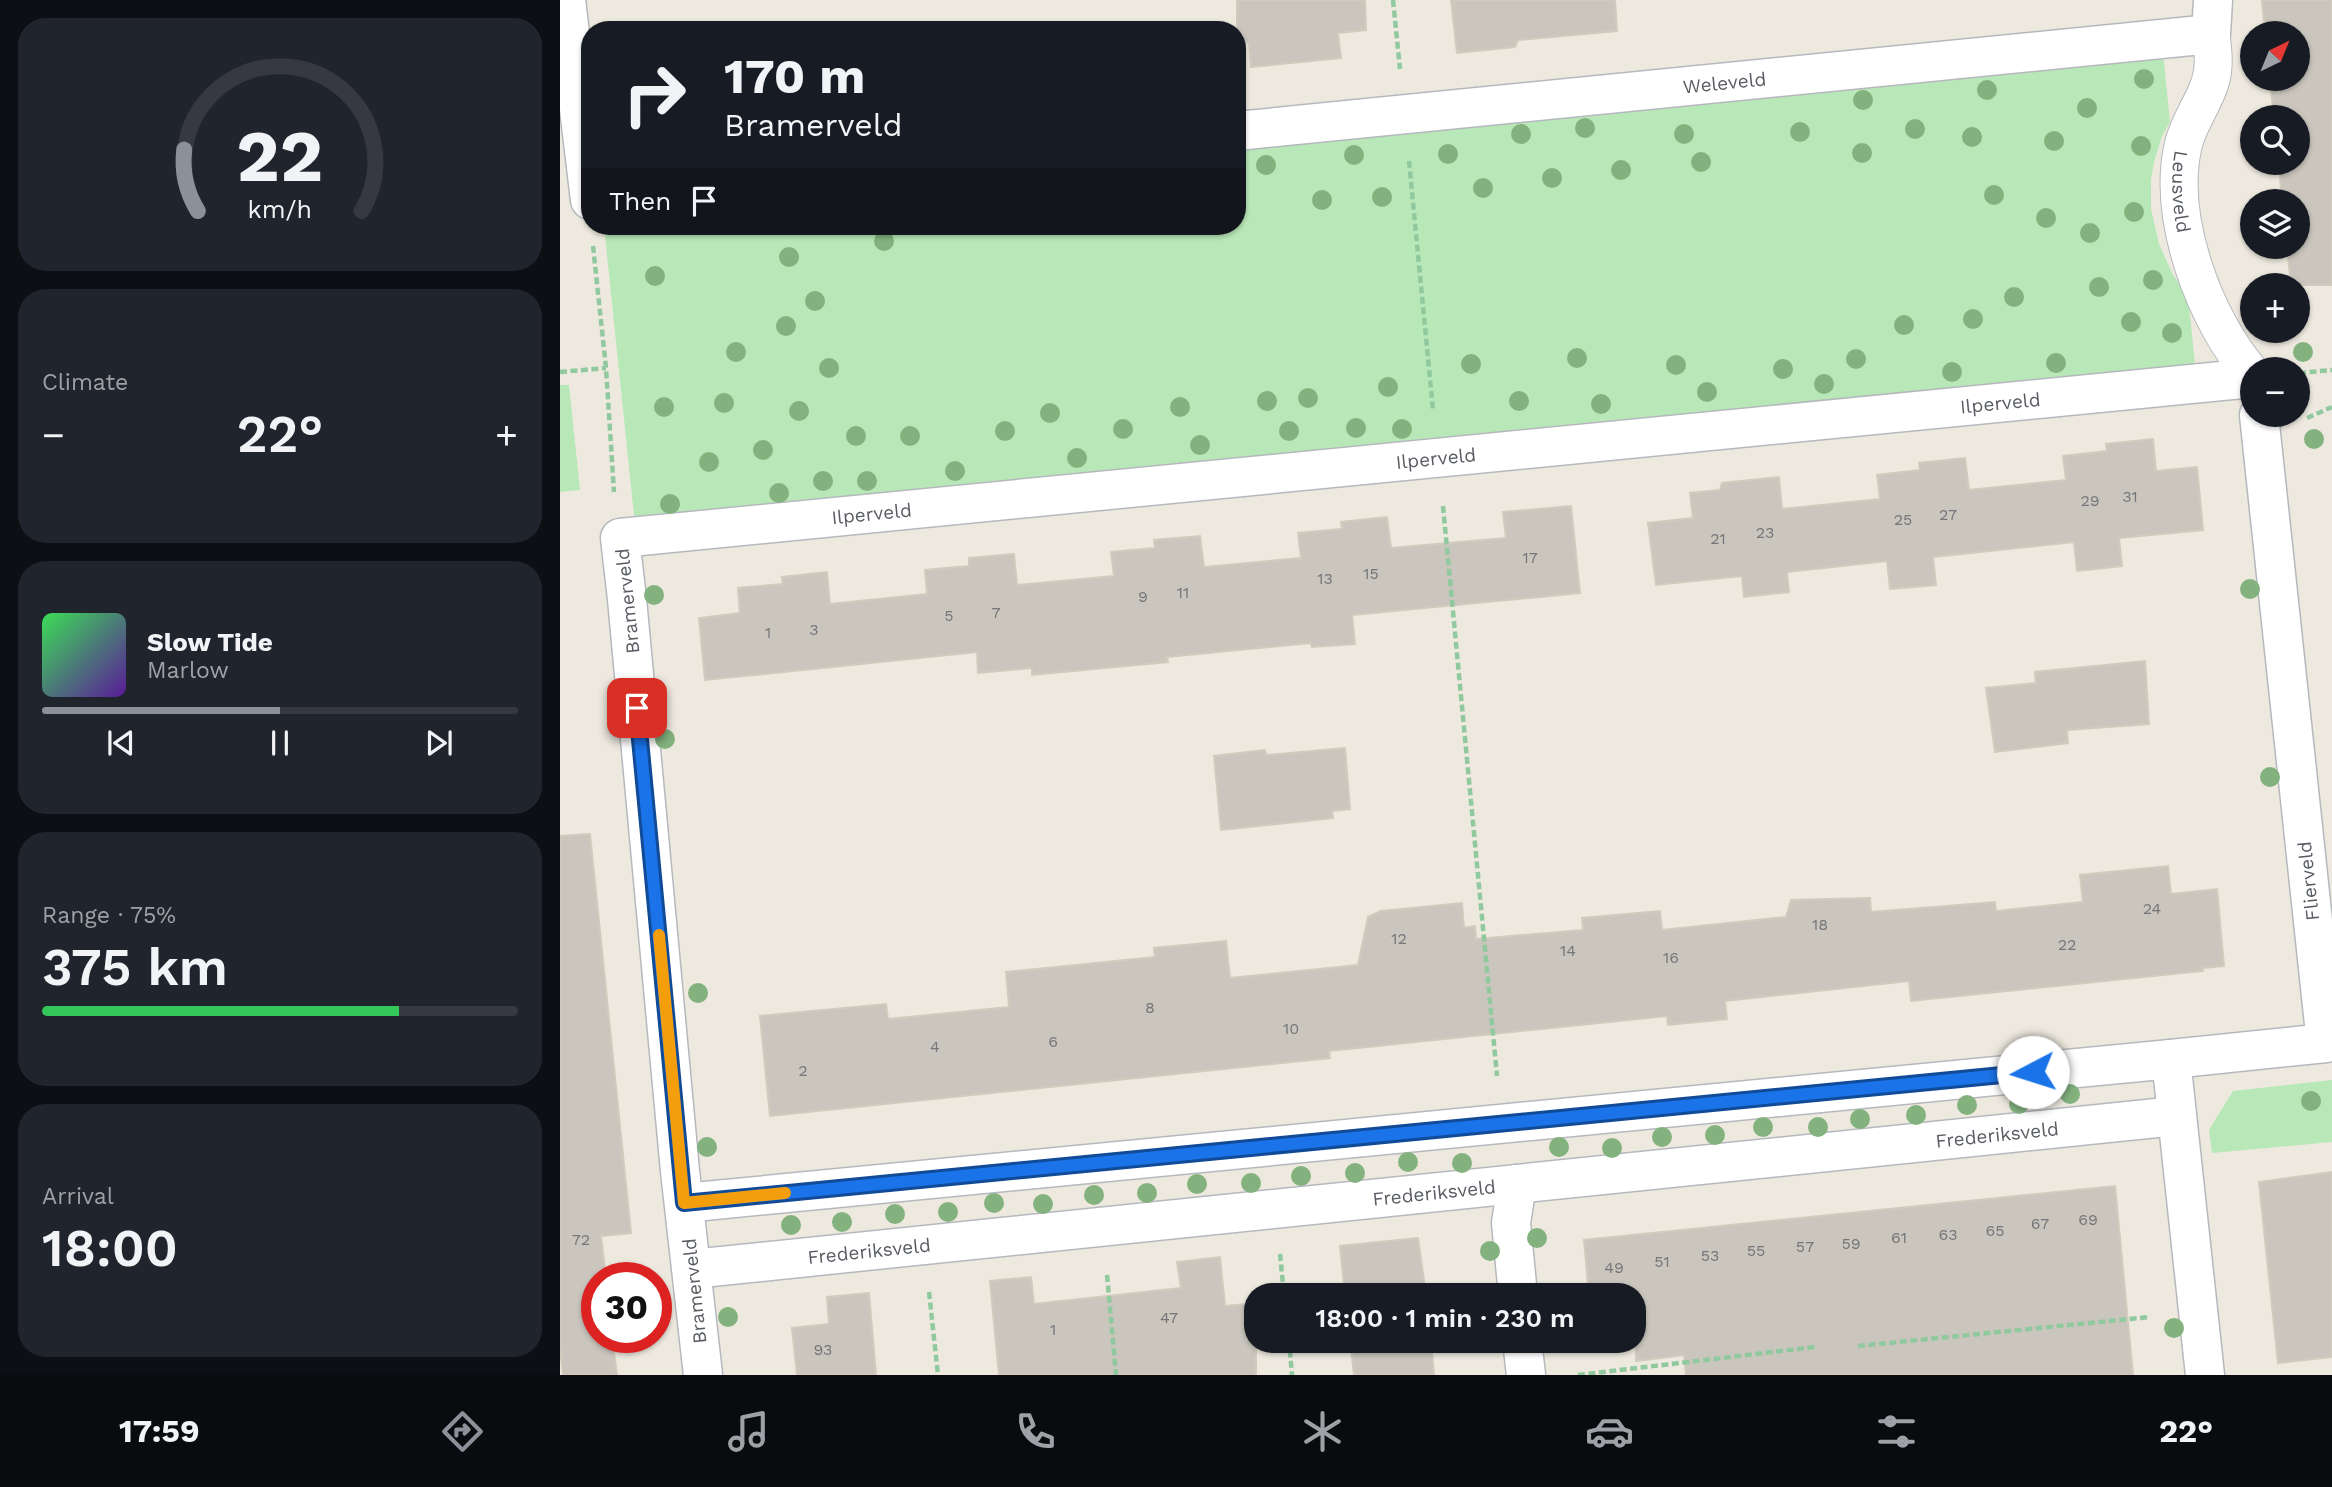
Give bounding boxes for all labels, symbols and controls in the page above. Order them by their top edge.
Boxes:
north arrow [2240,21,2310,91]
map controls [2240,21,2310,427]
text: 170 m [724,47,865,105]
icon: right [609,49,700,140]
street label: Weleveld [1682,67,1767,99]
button: search [2240,105,2310,175]
text: Bramerveld [724,106,903,144]
text: 22 [237,113,323,199]
street label: Leusveld [2167,149,2195,235]
icon: arrive [685,182,723,220]
text: Then [609,186,671,216]
button: layers [2240,189,2310,259]
text: km/h [248,195,312,224]
button: + [2240,273,2310,343]
button: − [2240,357,2310,427]
text: Climate [42,369,128,396]
street label: Ilperveld [1959,388,2042,419]
text: 22° [237,404,323,465]
text: − [42,413,65,457]
text: + [495,413,518,457]
street label: Ilperveld [1395,443,1477,474]
house number: 31 [2122,487,2138,506]
house number: 29 [2080,491,2100,510]
street label: Ilperveld [830,498,913,529]
house number: 27 [1939,505,1957,524]
house number: 25 [1894,510,1912,529]
house number: 23 [1756,523,1774,542]
house number: 21 [1710,529,1726,548]
street label: Bramerveld [611,547,644,655]
house number: 17 [1522,548,1538,567]
house number: 15 [1363,564,1379,583]
house number: 13 [1317,569,1333,588]
house number: 11 [1177,583,1189,602]
house number: 9 [1138,587,1148,606]
house number: 7 [992,603,1001,622]
house number: 5 [944,606,954,625]
house number: 3 [809,620,819,639]
house number: 1 [765,623,771,642]
text: Slow Tide [147,627,273,657]
text: Marlow [147,657,229,684]
pin [607,678,667,738]
icon: arrive [618,689,656,727]
icon: previous [102,724,140,762]
icon: pause [261,724,299,762]
icon: next [420,724,458,762]
street label: Flierveld [2293,840,2324,922]
house number: 24 [2143,899,2162,918]
text: Range · 75% [42,902,176,929]
house number: 18 [1812,915,1828,934]
house number: 12 [1391,929,1407,948]
house number: 22 [2058,935,2076,954]
text: 375 km [42,937,228,998]
house number: 14 [1560,941,1576,960]
house number: 16 [1663,948,1679,967]
house number: 8 [1145,998,1155,1017]
house number: 10 [1283,1019,1299,1038]
house number: 6 [1048,1032,1058,1051]
position arrow [1996,1035,2070,1109]
house number: 4 [930,1037,940,1056]
house number: 2 [798,1061,808,1080]
street label: Frederiksveld [1934,1117,2060,1153]
street label: Frederiksveld [1371,1175,1497,1211]
text: Arrival [42,1183,114,1210]
house number: 69 [2078,1210,2098,1229]
house number: 67 [2031,1214,2049,1233]
text: 18:00 [42,1218,178,1279]
house number: 65 [1985,1221,2005,1240]
house number: 63 [1938,1225,1958,1244]
house number: 61 [1891,1228,1907,1247]
house number: 72 [572,1230,590,1249]
street label: Frederiksveld [806,1233,932,1269]
house number: 59 [1841,1234,1861,1253]
street label: Bramerveld [678,1237,711,1345]
house number: 57 [1796,1237,1814,1256]
house number: 55 [1747,1241,1765,1260]
house number: 53 [1701,1246,1719,1265]
house number: 51 [1654,1252,1670,1271]
house number: 49 [1604,1258,1624,1277]
speed limit sign: 30 [581,1262,672,1353]
text: 18:00 · 1 min · 230 m [1315,1303,1575,1333]
house number: 47 [1160,1308,1178,1327]
house number: 1 [1050,1320,1056,1339]
house number: 93 [814,1340,832,1359]
icon: directions [438,1407,487,1456]
icon: music [724,1407,773,1456]
icon: phone [1011,1407,1060,1456]
icon: climate [1298,1407,1347,1456]
icon: car [1585,1407,1634,1456]
icon: filters [1872,1407,1921,1456]
text: 17:59 [119,1412,200,1450]
text: 22° [2159,1412,2213,1450]

